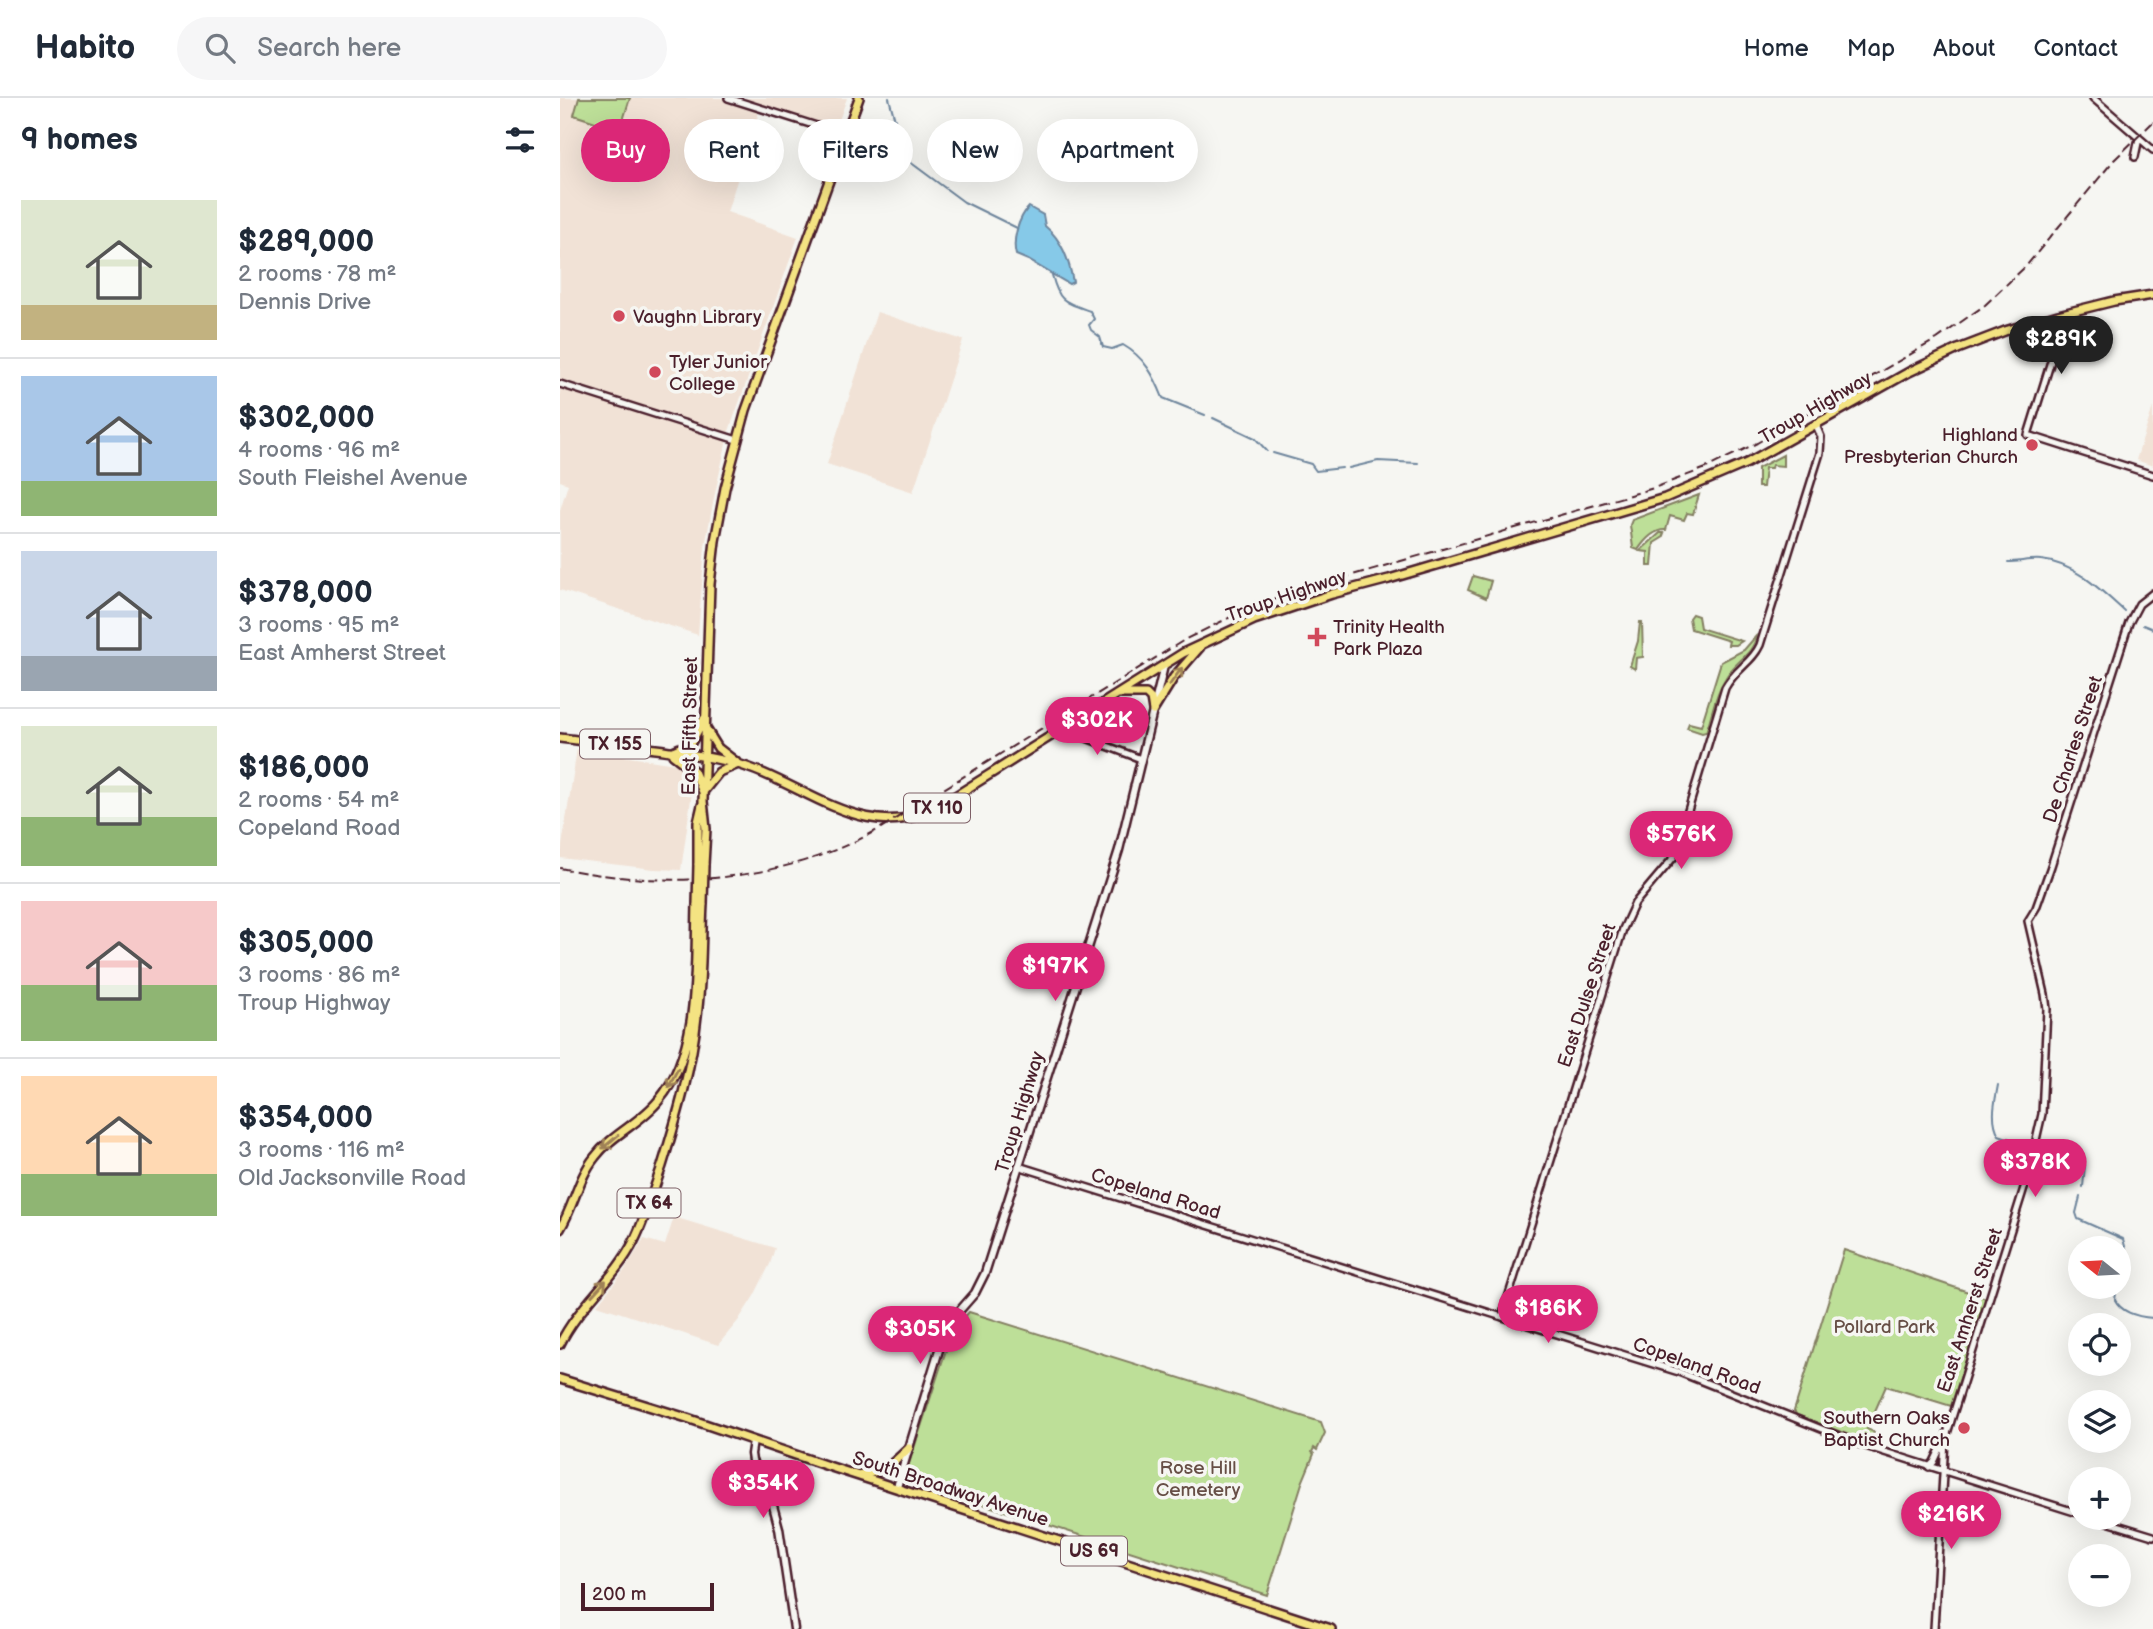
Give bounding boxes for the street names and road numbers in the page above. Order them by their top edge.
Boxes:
street label: Troup Highway [1755,367,1876,450]
street label: Troup Highway [1223,565,1350,628]
street label: East Fifth Street [678,656,703,795]
street label: De Charles Street [2039,673,2108,826]
road number: TX 155 [580,730,650,758]
road number: TX 110 [904,794,970,822]
street label: East Dulse Street [1553,920,1622,1070]
street label: Troup Highway [991,1048,1050,1176]
street label: Copeland Road [1088,1164,1223,1225]
road number: TX 64 [617,1188,680,1218]
street label: East Amherst Street [1933,1225,2008,1396]
street label: Copeland Road [1630,1333,1763,1400]
street label: South Broadway Avenue [850,1447,1052,1532]
road number: US 69 [1061,1536,1127,1566]

